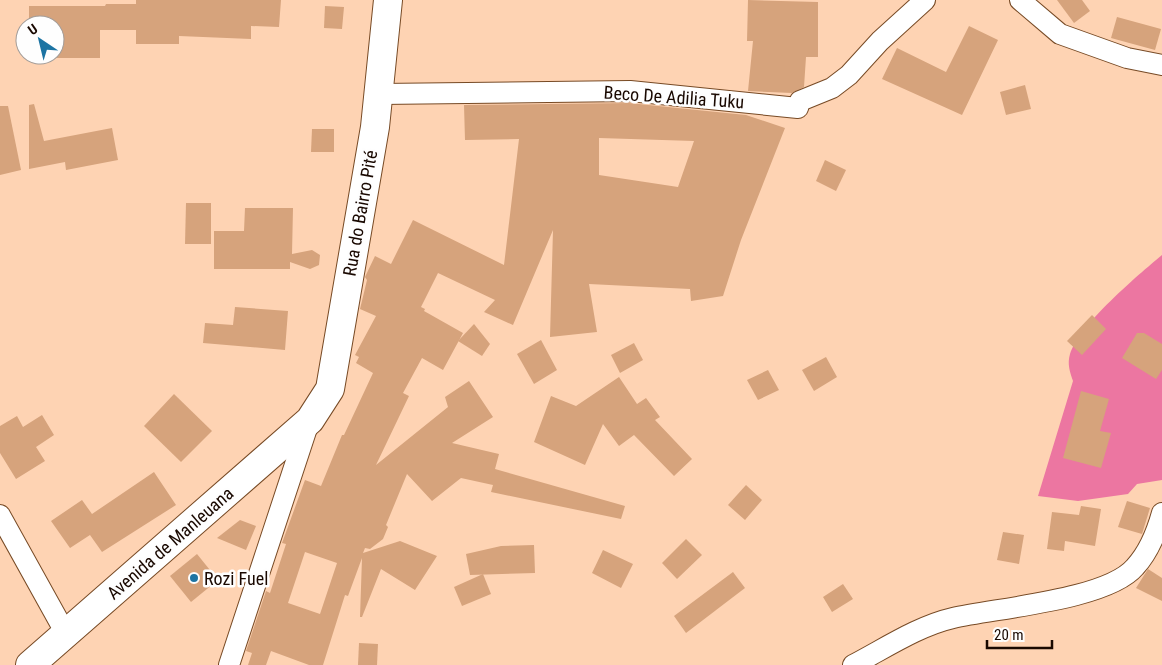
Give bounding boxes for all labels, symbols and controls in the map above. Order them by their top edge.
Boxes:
north arrow [15,15,65,65]
text: U [25,21,40,38]
street label: Beco De Adilia Tuku [603,82,745,112]
street label: Rua do Bairro Pité [339,148,381,278]
street label: Avenida de Manleuana [103,483,237,603]
place label: Rozi Fuel [204,568,268,589]
marker: Rozi Fuel [188,572,200,584]
scale bar [987,618,1052,650]
text: 20 m [994,626,1024,644]

